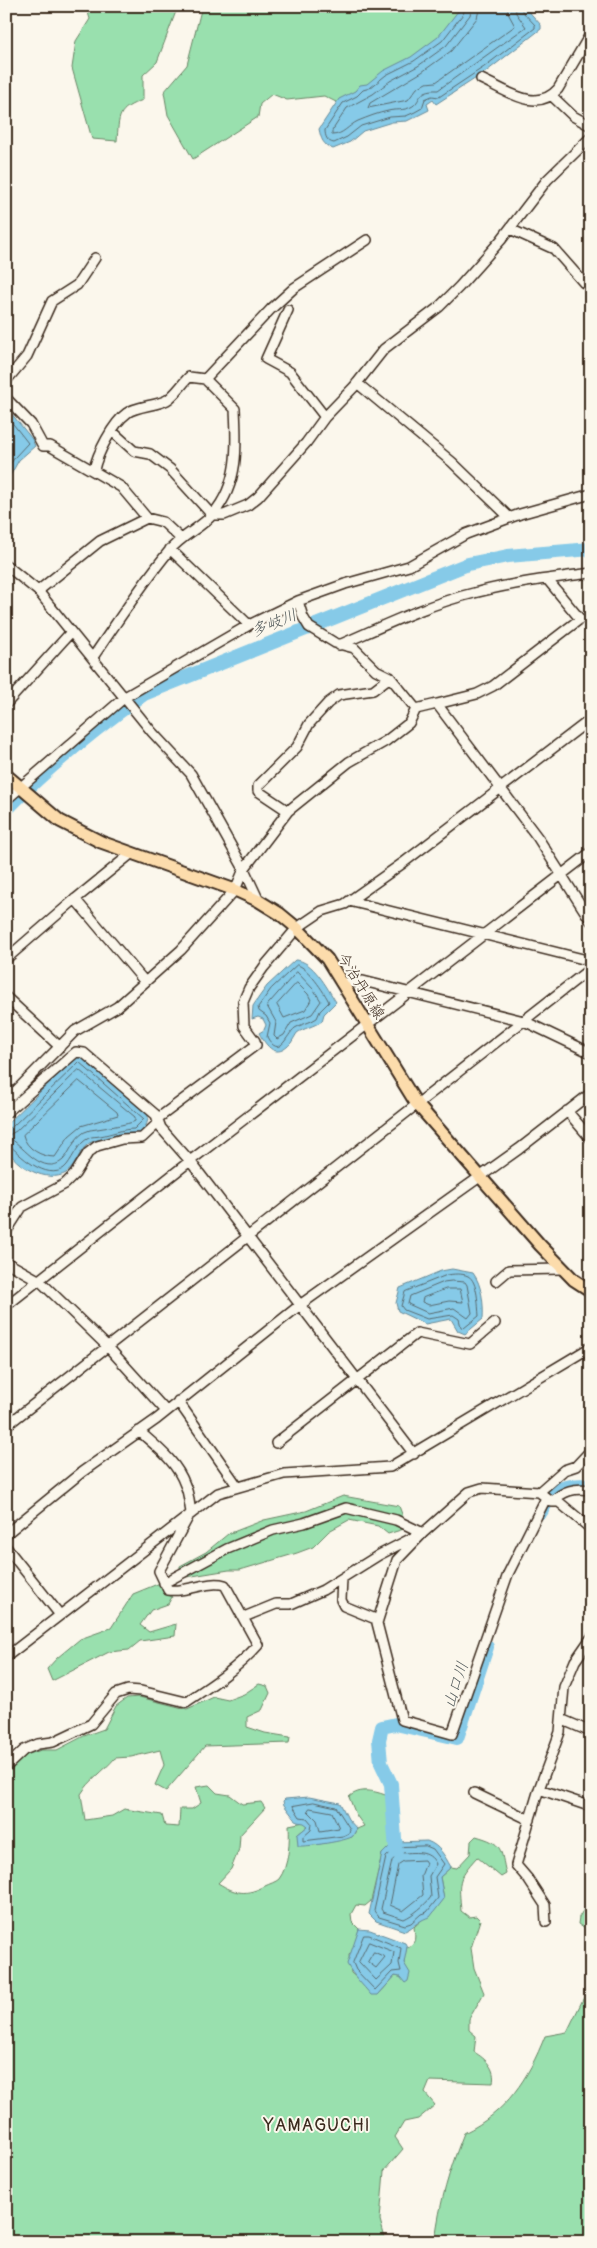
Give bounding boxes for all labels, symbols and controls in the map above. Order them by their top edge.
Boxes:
water label: 多岐川 [248,605,300,641]
street label: 今治丹原線 [333,949,389,1023]
water label: 山口川 [439,1659,473,1711]
district label: YAMAGUCHI [262,2114,371,2137]

